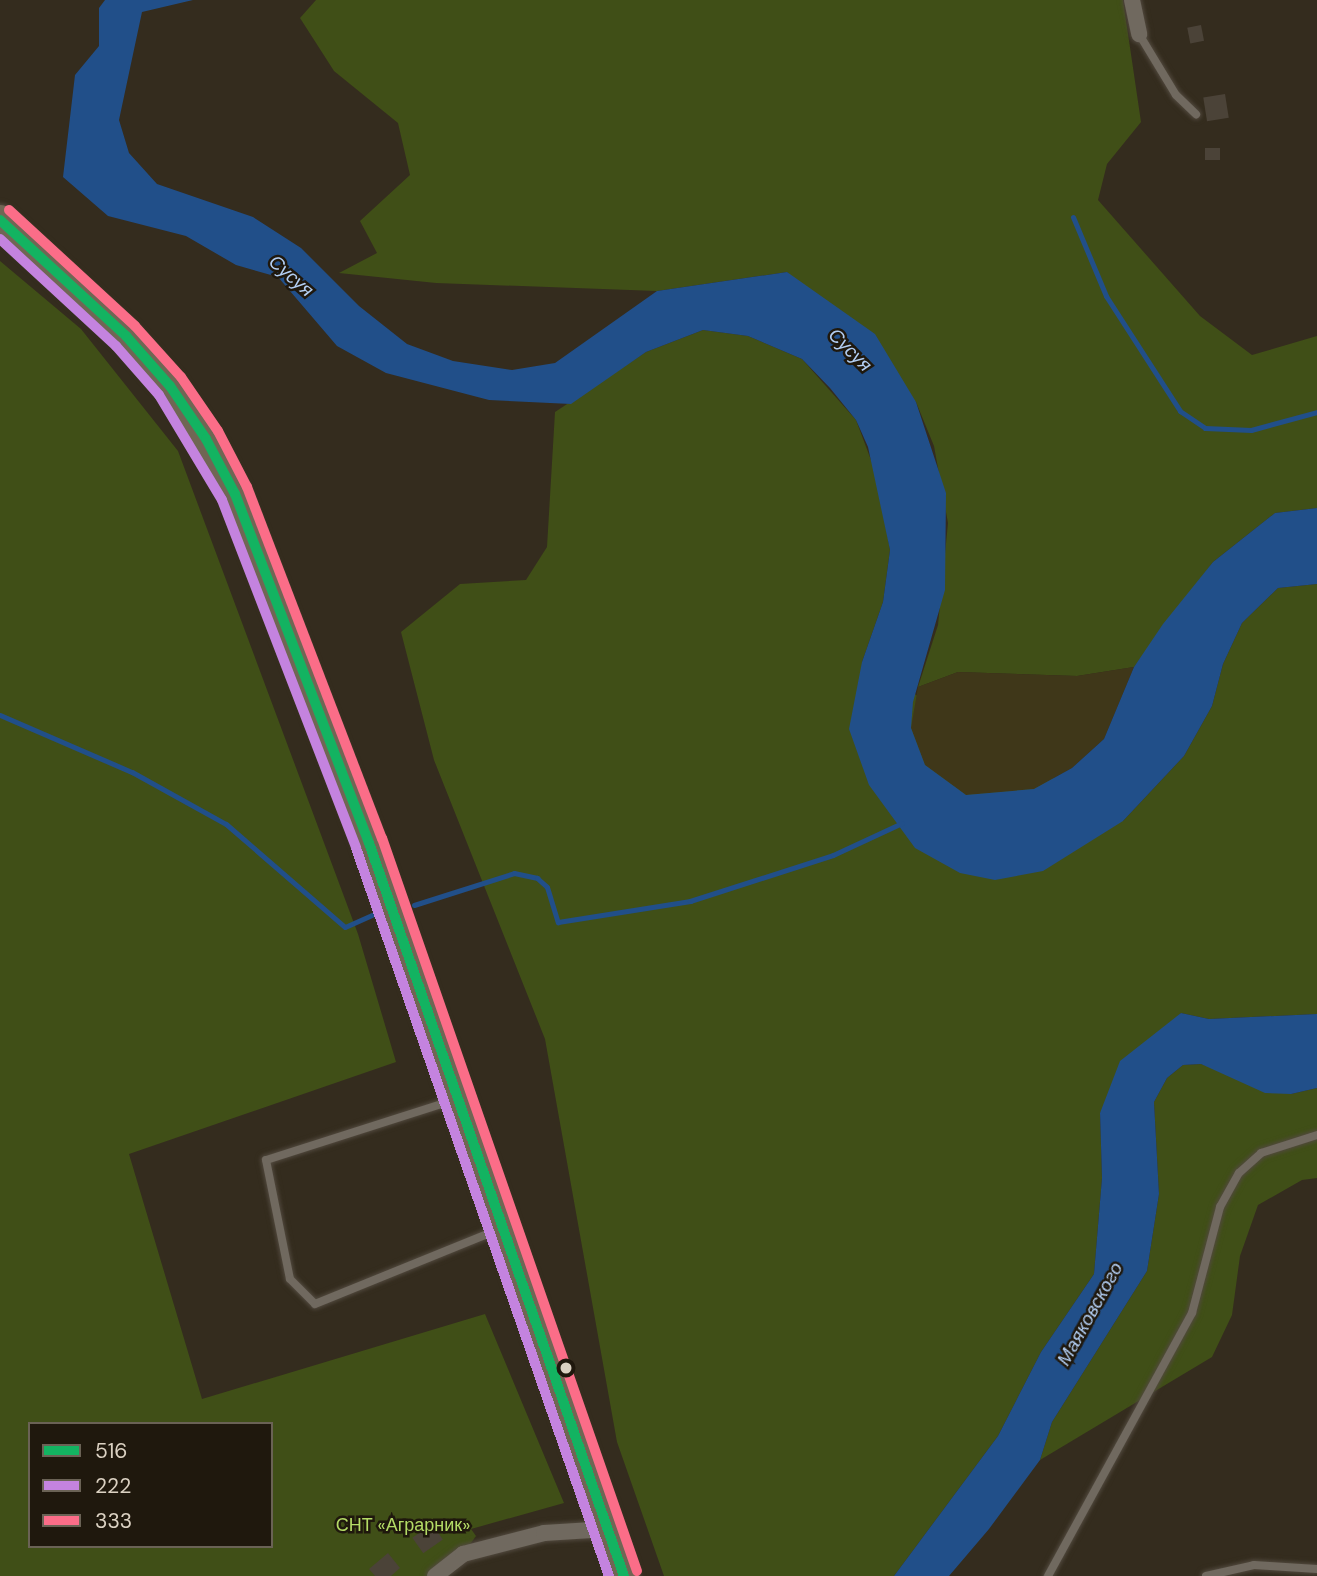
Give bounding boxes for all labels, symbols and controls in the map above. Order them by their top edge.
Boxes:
water label: Сусуя [264,250,318,302]
water label: Сусуя [824,324,876,376]
water label: Маяковского [1052,1258,1128,1370]
unlabelled marker [559,1361,573,1375]
legend [28,1422,273,1548]
text: 516 [95,1437,128,1465]
text: 222 [95,1472,131,1500]
text: 333 [95,1507,132,1535]
park label: СНТ «Аграрник» [336,1514,470,1536]

